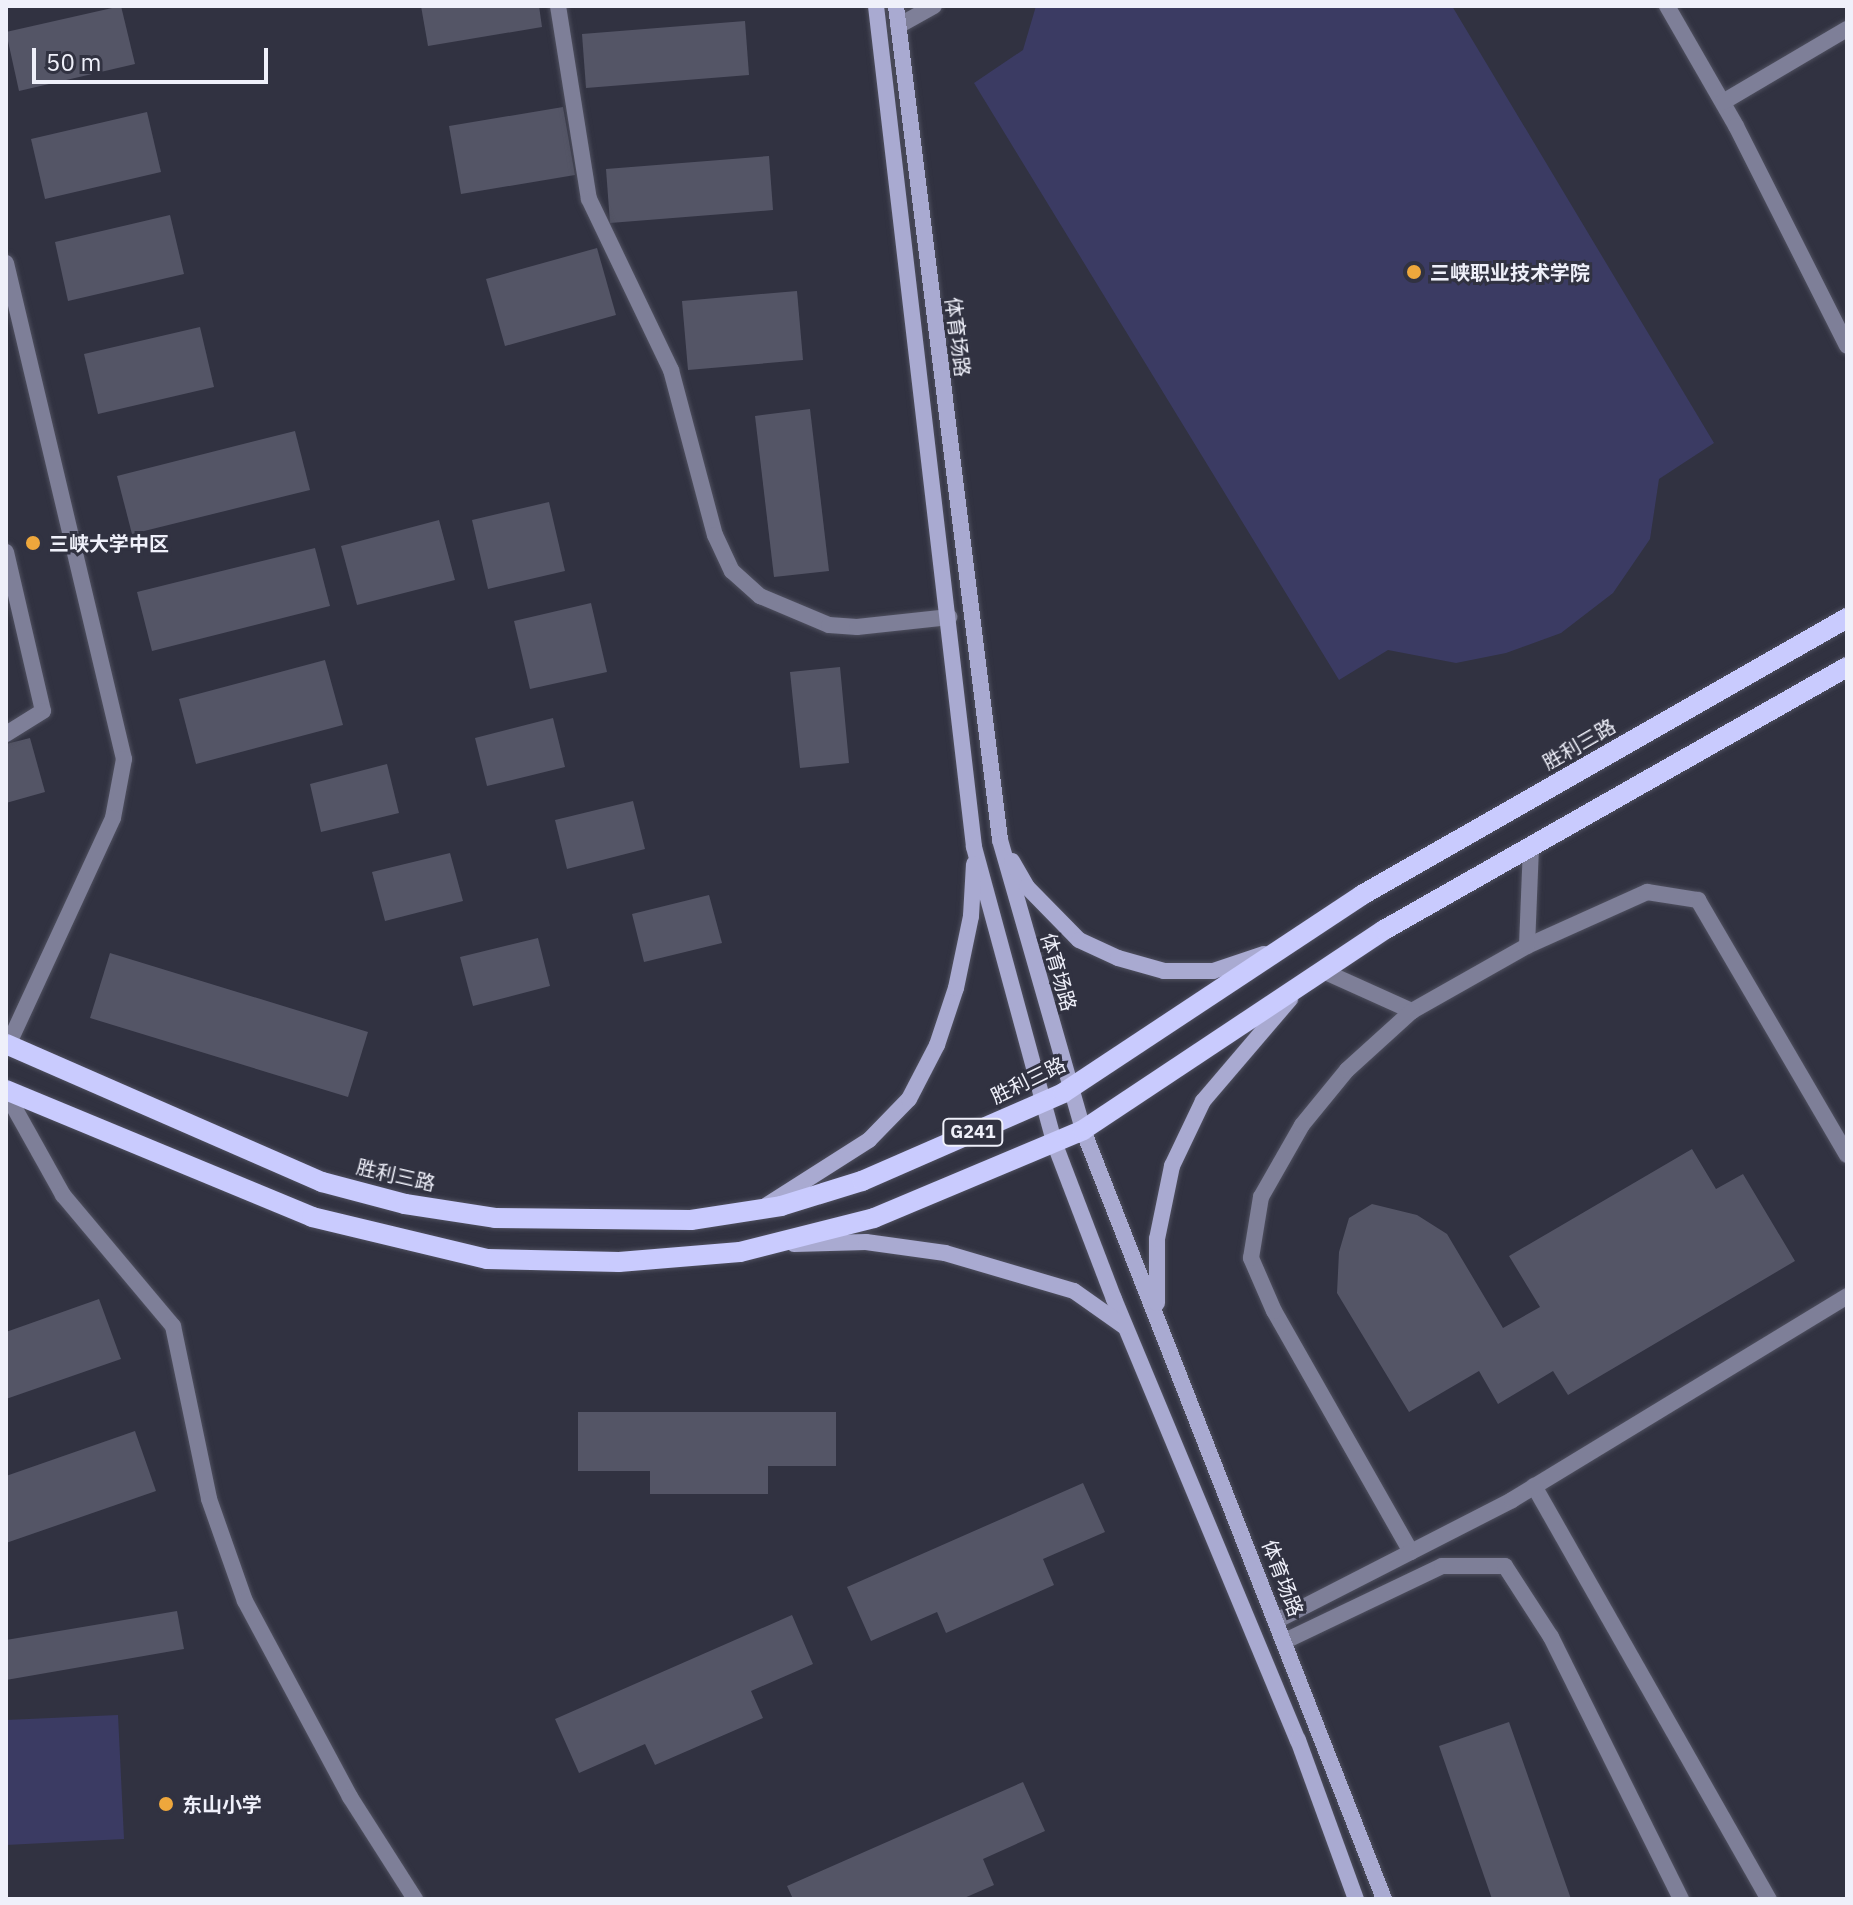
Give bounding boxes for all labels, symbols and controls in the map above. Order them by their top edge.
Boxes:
scale bar [36,32,272,82]
text: 50 m [46,46,101,78]
place label: 三峡职业技术学院 [1430,260,1590,284]
marker: 三峡职业技术学院 [1405,263,1423,281]
street label: 体育场路 [941,296,975,378]
place label: 三峡大学中区 [49,531,169,555]
marker: 三峡大学中区 [24,534,42,552]
street label: 胜利三路 [1538,714,1620,774]
street label: 体育场路 [1036,930,1082,1014]
street label: 胜利三路 [987,1052,1069,1108]
road number: G241 [941,1118,1005,1146]
street label: 胜利三路 [354,1154,438,1196]
street label: 体育场路 [1257,1536,1309,1620]
place label: 东山小学 [182,1792,262,1816]
marker: 东山小学 [157,1795,175,1813]

